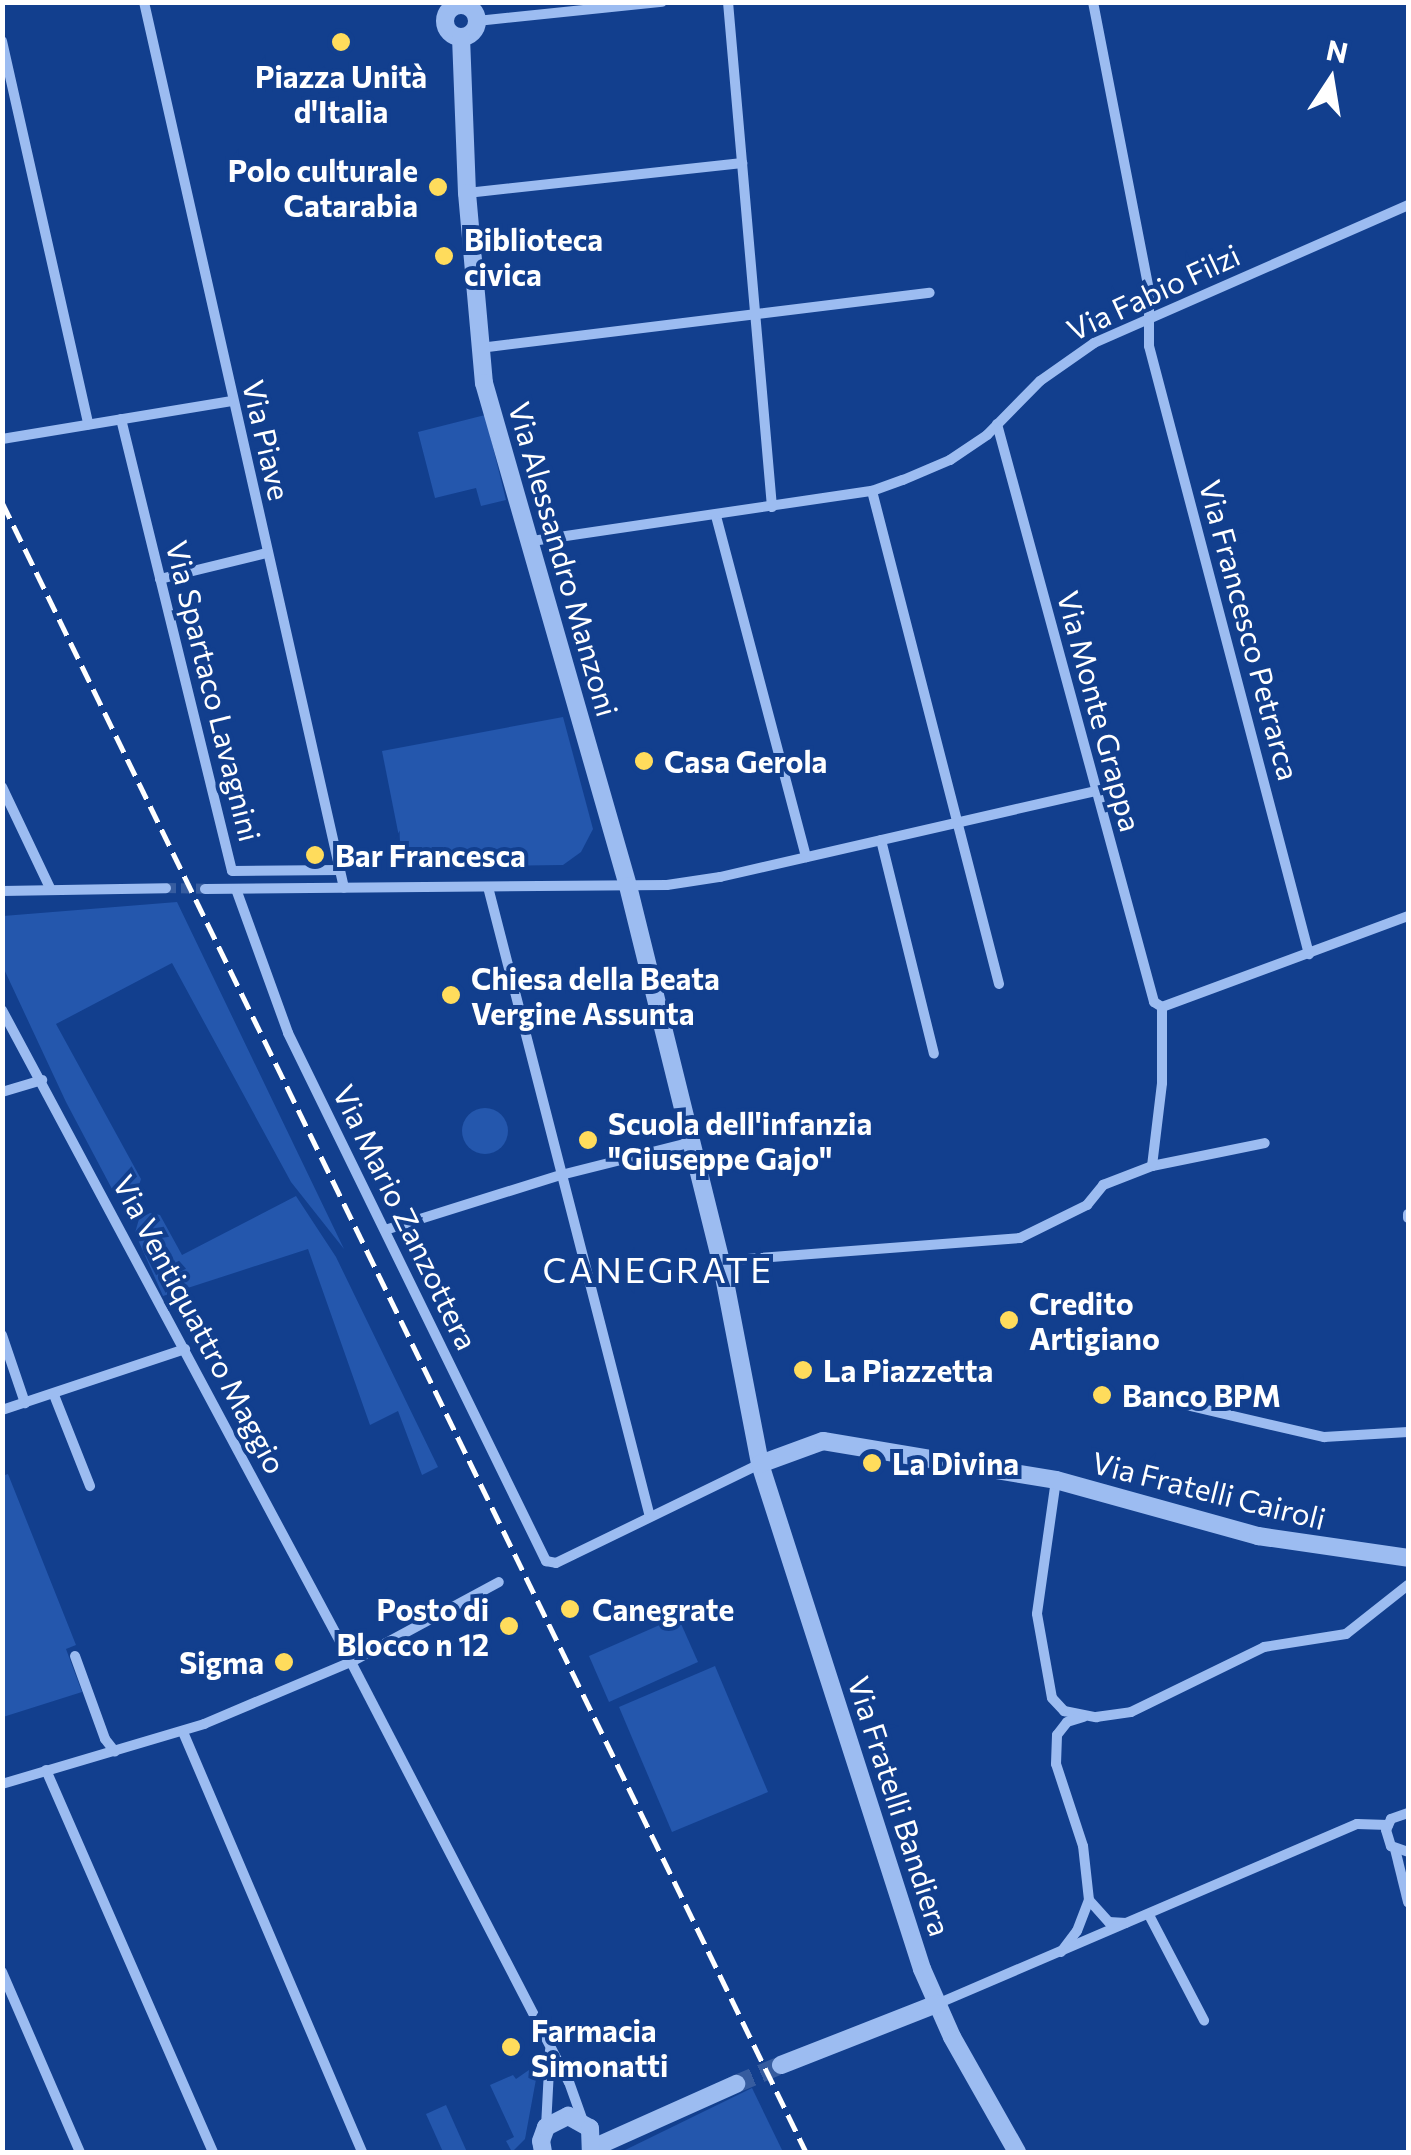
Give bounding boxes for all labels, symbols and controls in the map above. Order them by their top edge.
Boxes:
north arrow [1281,30,1381,130]
marker: Piazza Unità d'Italia [330,31,352,53]
text: N [1323,32,1351,69]
place label: Piazza Unità d'Italia [255,58,427,128]
place label: Polo culturale Catarabia [228,152,418,222]
marker: Polo culturale Catarabia [427,176,449,198]
place label: Biblioteca civica [464,221,603,292]
street label: Via Fabio Filzi [1061,236,1245,348]
marker: Biblioteca civica [433,245,455,267]
street label: Via Piave [236,376,298,504]
street label: Via Alessandro Manzoni [502,398,626,720]
street label: Via Francesco Petrarca [1193,476,1307,784]
street label: Via Spartaco Lavagnini [159,537,269,845]
street label: Via Monte Grappa [1051,587,1149,835]
place label: Casa Gerola [664,743,827,779]
marker: Casa Gerola [633,750,655,772]
place label: Bar Francesca [335,837,526,873]
marker: Bar Francesca [304,844,326,866]
place label: Chiesa della Beata Vergine Assunta [471,960,720,1030]
marker: Chiesa della Beata Vergine Assunta [440,984,462,1006]
street label: Via Mario Zanzottera [326,1079,486,1355]
place label: Scuola dell'infanzia "Giuseppe Gajo" [608,1105,872,1176]
marker: Scuola dell'infanzia "Giuseppe Gajo" [577,1129,599,1151]
street label: Via Ventiquattro Maggio [106,1168,294,1480]
district label: CANEGRATE [542,1248,774,1290]
place label: Credito Artigiano [1029,1285,1160,1356]
marker: Credito Artigiano [998,1309,1020,1331]
place label: La Piazzetta [823,1352,993,1388]
marker: La Piazzetta [792,1359,814,1381]
place label: Banco BPM [1122,1377,1281,1413]
marker: Banco BPM [1091,1384,1113,1406]
street label: Via Fratelli Cairoli [1089,1444,1329,1536]
place label: La Divina [892,1445,1019,1481]
marker: La Divina [861,1452,883,1474]
place label: Posto di Blocco n 12 [337,1591,489,1662]
place label: Canegrate [592,1591,734,1627]
marker: Canegrate [557,1596,583,1622]
marker: Posto di Blocco n 12 [498,1615,520,1637]
place label: Sigma [179,1644,264,1680]
marker: Sigma [273,1651,295,1673]
street label: Via Fratelli Bandiera [841,1672,959,1940]
place label: Farmacia Simonatti [531,2012,668,2082]
marker: Farmacia Simonatti [500,2036,522,2058]

